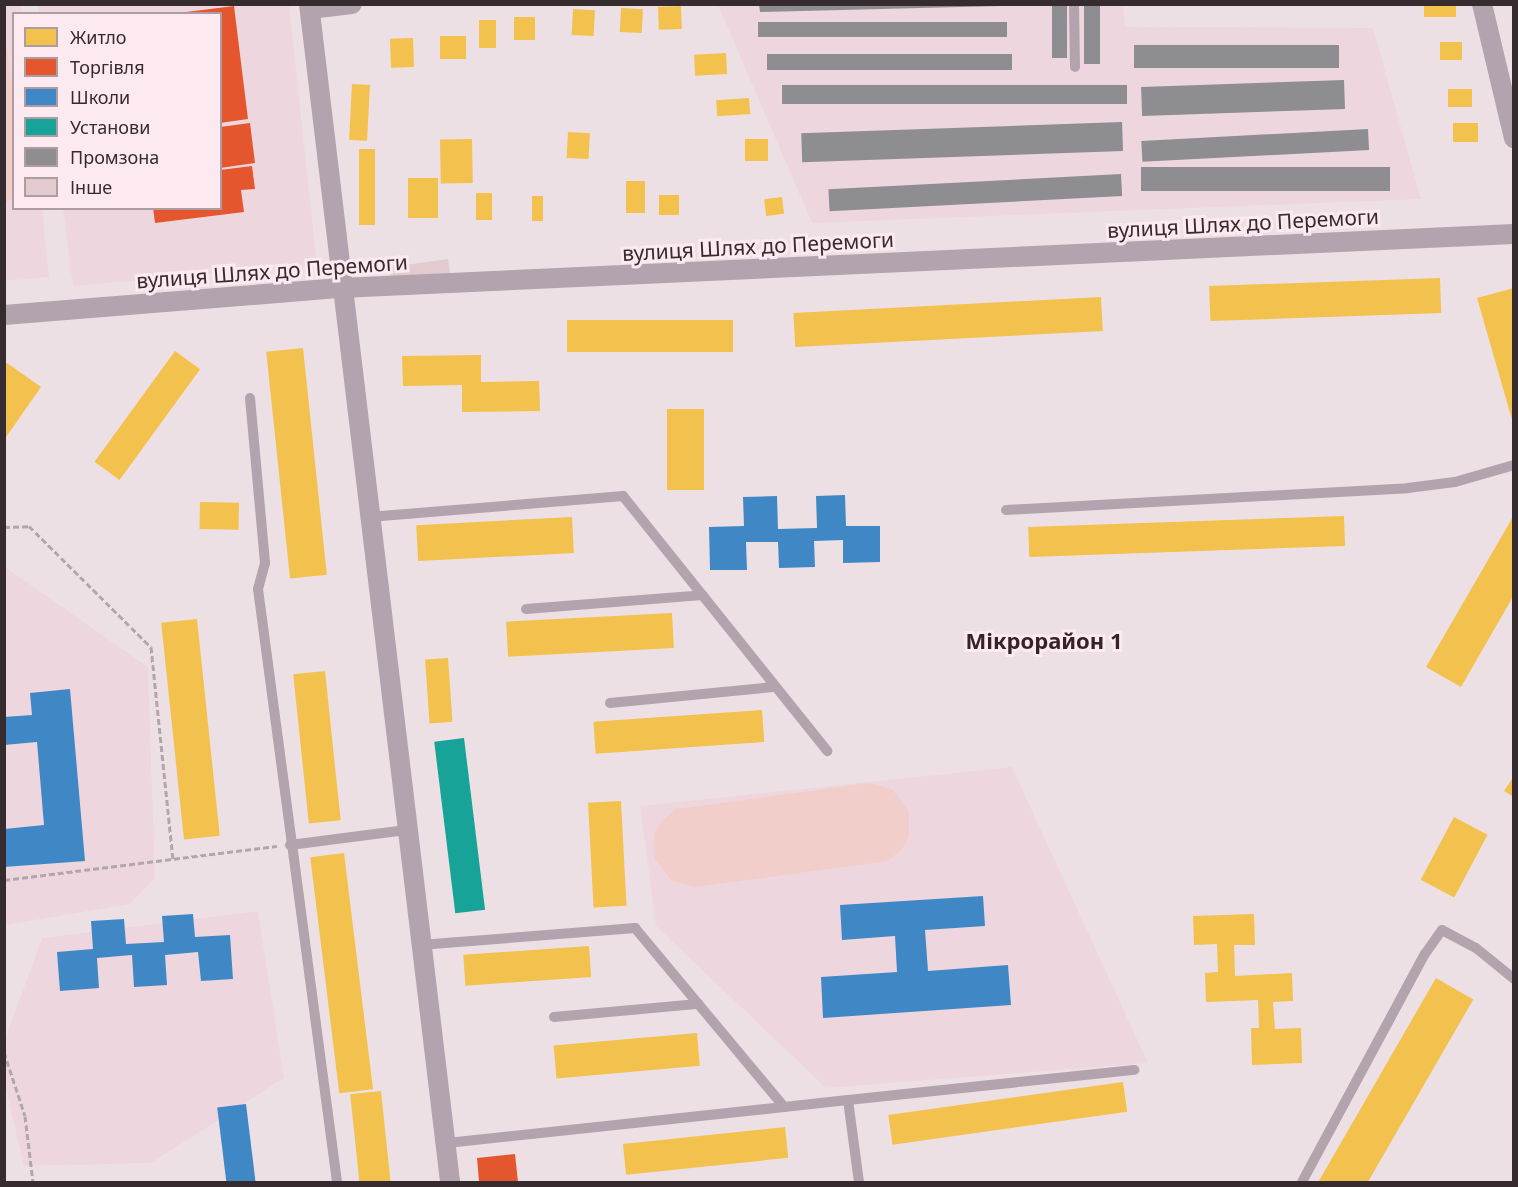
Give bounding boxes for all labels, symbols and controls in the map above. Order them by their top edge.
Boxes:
legend [12,12,222,210]
text: Житло [70,25,127,49]
text: Торгівля [70,55,145,79]
text: Школи [70,85,130,109]
text: Установи [70,115,150,139]
text: Промзона [70,145,159,169]
text: Інше [70,175,112,199]
street label: вулиця Шлях до Перемоги [1106,203,1380,243]
street label: вулиця Шлях до Перемоги [621,226,895,266]
street label: вулиця Шлях до Перемоги [135,249,409,293]
district label: Мікрорайон 1 [965,628,1123,654]

